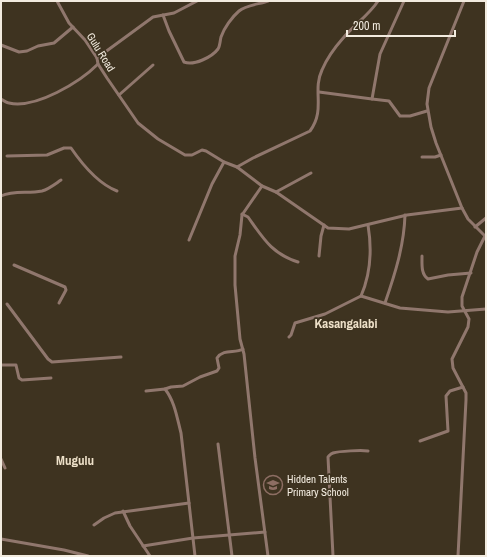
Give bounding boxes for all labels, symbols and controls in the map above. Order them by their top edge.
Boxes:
scale bar [347,12,455,38]
text: 200 m [353,18,380,34]
street label: Gulu Road [84,30,118,74]
district label: Kasangalabi [315,315,377,332]
district label: Mugulu [56,452,94,469]
place label: Hidden Talents Primary School [287,472,349,499]
school or university icon: Hidden Talents Primary School [262,474,284,496]

